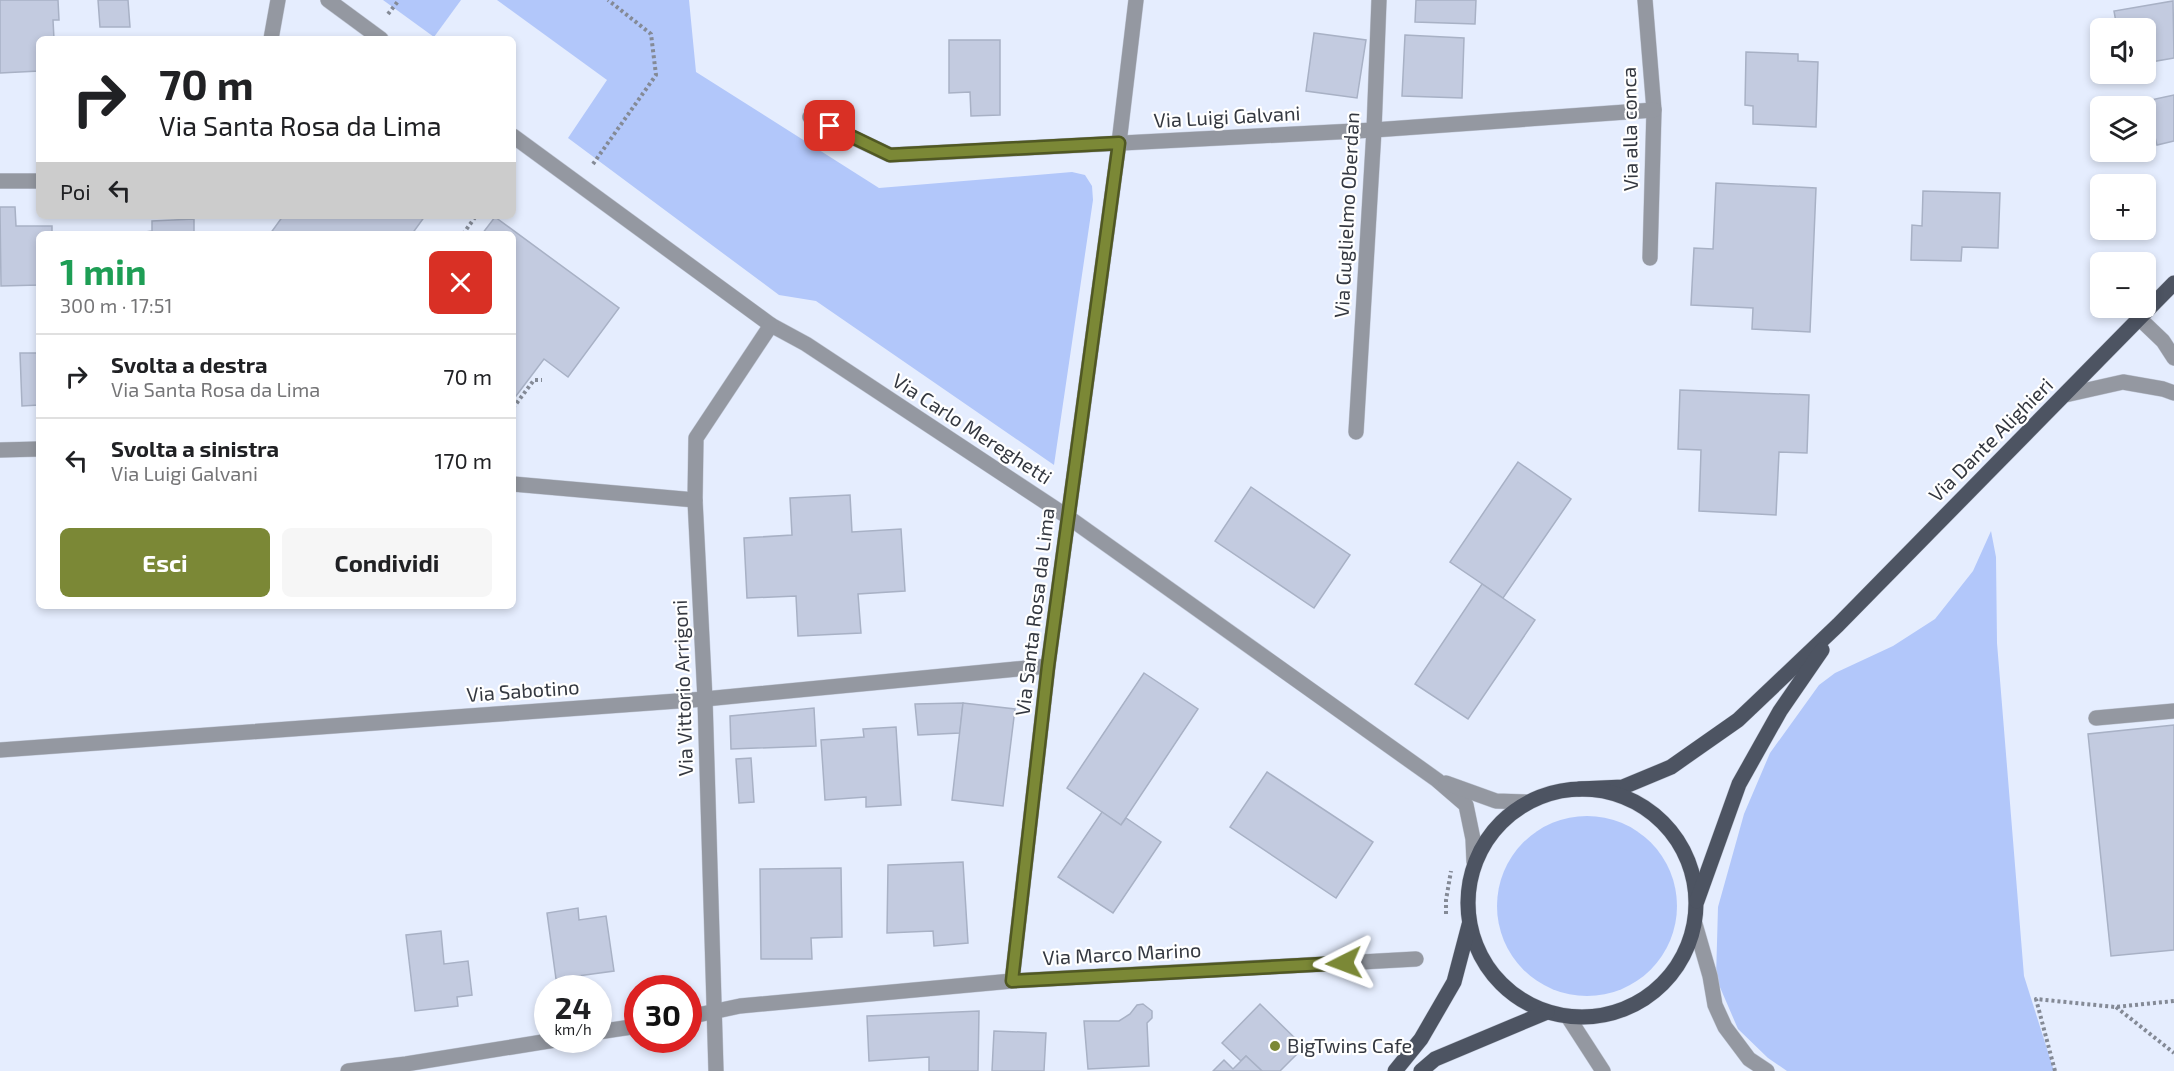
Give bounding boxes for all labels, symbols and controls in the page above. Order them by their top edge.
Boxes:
map controls [2090,18,2156,318]
button: sound [2090,18,2156,84]
text: 70 m [159,58,254,108]
icon: right [60,60,138,138]
street label: Via alla conca [1616,67,1642,191]
button: layers [2090,96,2156,162]
pin [804,100,855,151]
street label: Via Luigi Galvani [1153,100,1301,132]
text: Via Santa Rosa da Lima [159,109,442,141]
icon: arrive [813,109,846,142]
street label: Via Guglielmo Oberdan [1329,111,1363,318]
icon: left [103,174,136,207]
button: + [2090,174,2156,240]
text: Poi [60,178,91,204]
text: 1 min [60,249,147,292]
button: close [429,251,492,314]
button: − [2090,252,2156,318]
text: 300 m · 17:51 [60,293,172,317]
text: Svolta a destra [111,351,268,377]
icon: right [60,360,93,393]
text: 70 m [443,363,492,389]
street label: Via Carlo Mereghetti [888,368,1057,489]
street label: Via Dante Alighieri [1923,372,2057,506]
text: Via Santa Rosa da Lima [111,377,320,401]
text: Svolta a sinistra [111,435,279,461]
icon: left [60,444,93,477]
text: 170 m [435,447,492,473]
text: Via Luigi Galvani [111,461,258,485]
street label: Via Santa Rosa da Lima [1009,507,1059,717]
button: Esci [60,528,270,597]
button: Condividi [282,528,492,597]
street label: Via Vittorio Arrigoni [667,599,697,777]
street label: Via Sabotino [466,674,580,706]
position arrow [1312,931,1376,995]
street label: Via Marco Marino [1042,937,1202,969]
speed limit sign: 30 [624,975,702,1053]
text: 24 [555,989,591,1025]
text: km/h [554,1020,592,1038]
place label: BigTwins Cafe [1287,1033,1412,1057]
marker: BigTwins Cafe [1268,1039,1282,1053]

